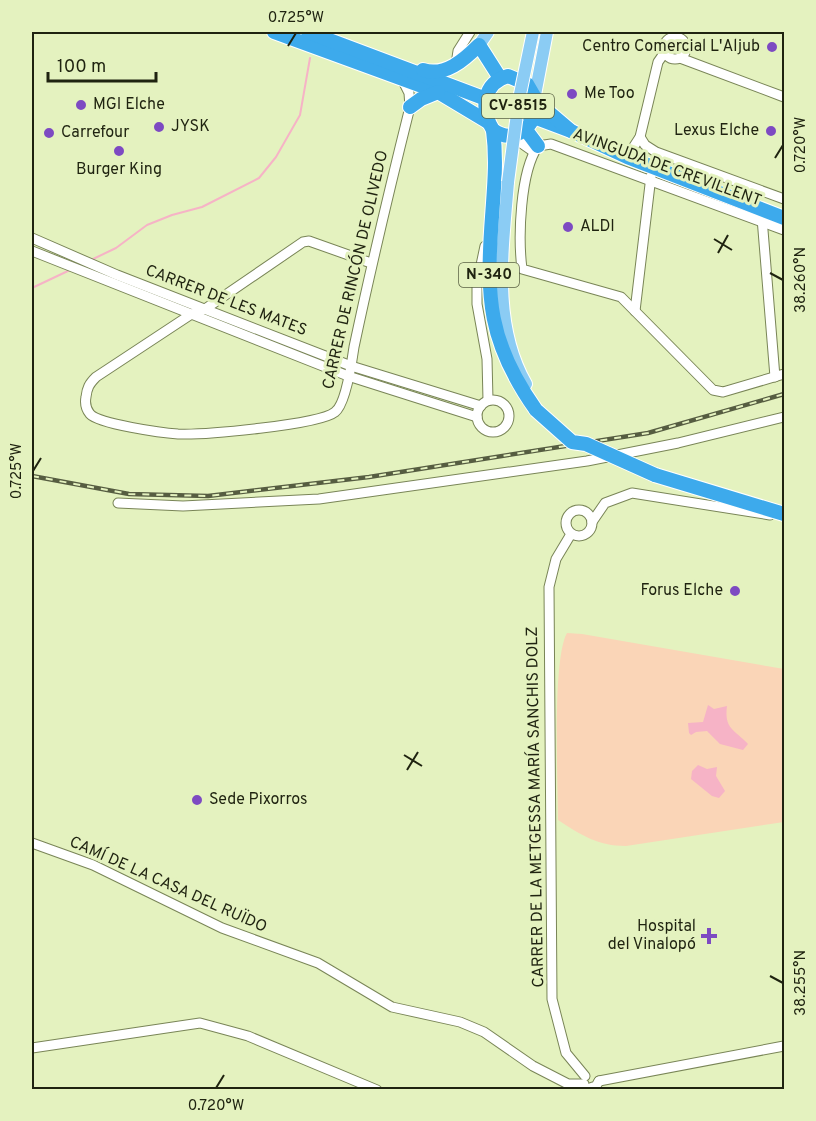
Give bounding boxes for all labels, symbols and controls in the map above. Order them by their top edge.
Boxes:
text: 0.725°W [268,9,324,28]
place label: Centro Comercial L'Aljub [582,37,760,57]
marker: Centro Comercial L'Aljub [765,40,779,54]
scale bar [48,45,156,83]
text: 100 m [57,56,106,79]
place label: Me Too [584,84,635,104]
marker: Me Too [565,87,579,101]
road number: CV-8515 [482,94,554,118]
place label: MGI Elche [93,95,165,115]
marker: MGI Elche [74,98,88,112]
place label: JYSK [171,117,210,137]
text: 0.720°W [792,117,811,173]
marker: JYSK [152,120,166,134]
place label: Lexus Elche [674,121,759,141]
place label: Carrefour [61,123,129,143]
marker: Lexus Elche [764,124,778,138]
street label: AVINGUDA DE CREVILLENT [570,125,764,211]
marker: Carrefour [42,126,56,140]
marker: Burger King [112,144,126,158]
street label: CARRER DE RINCÓN DE OLIVEDO [317,148,393,391]
place label: Burger King [76,160,162,180]
place label: ALDI [580,217,615,237]
marker: ALDI [561,220,575,234]
text: 38.260°N [792,247,811,313]
street label: CARRER DE LES MATES [142,261,310,341]
road number: N-340 [459,263,519,287]
text: 0.725°W [8,443,27,499]
place label: Forus Elche [640,581,723,601]
marker: Forus Elche [728,584,742,598]
street label: CARRER DE LA METGESSA MARÍA SANCHIS DOLZ [521,626,549,988]
place label: Sede Pixorros [209,790,308,810]
marker: Sede Pixorros [190,793,204,807]
street label: CAMÍ DE LA CASA DEL RUÏDO [66,831,271,938]
place label: Hospital del Vinalopó [608,917,696,955]
marker: Hospital del Vinalopó [700,927,718,945]
text: 38.255°N [792,950,811,1016]
text: 0.720°W [188,1097,244,1116]

